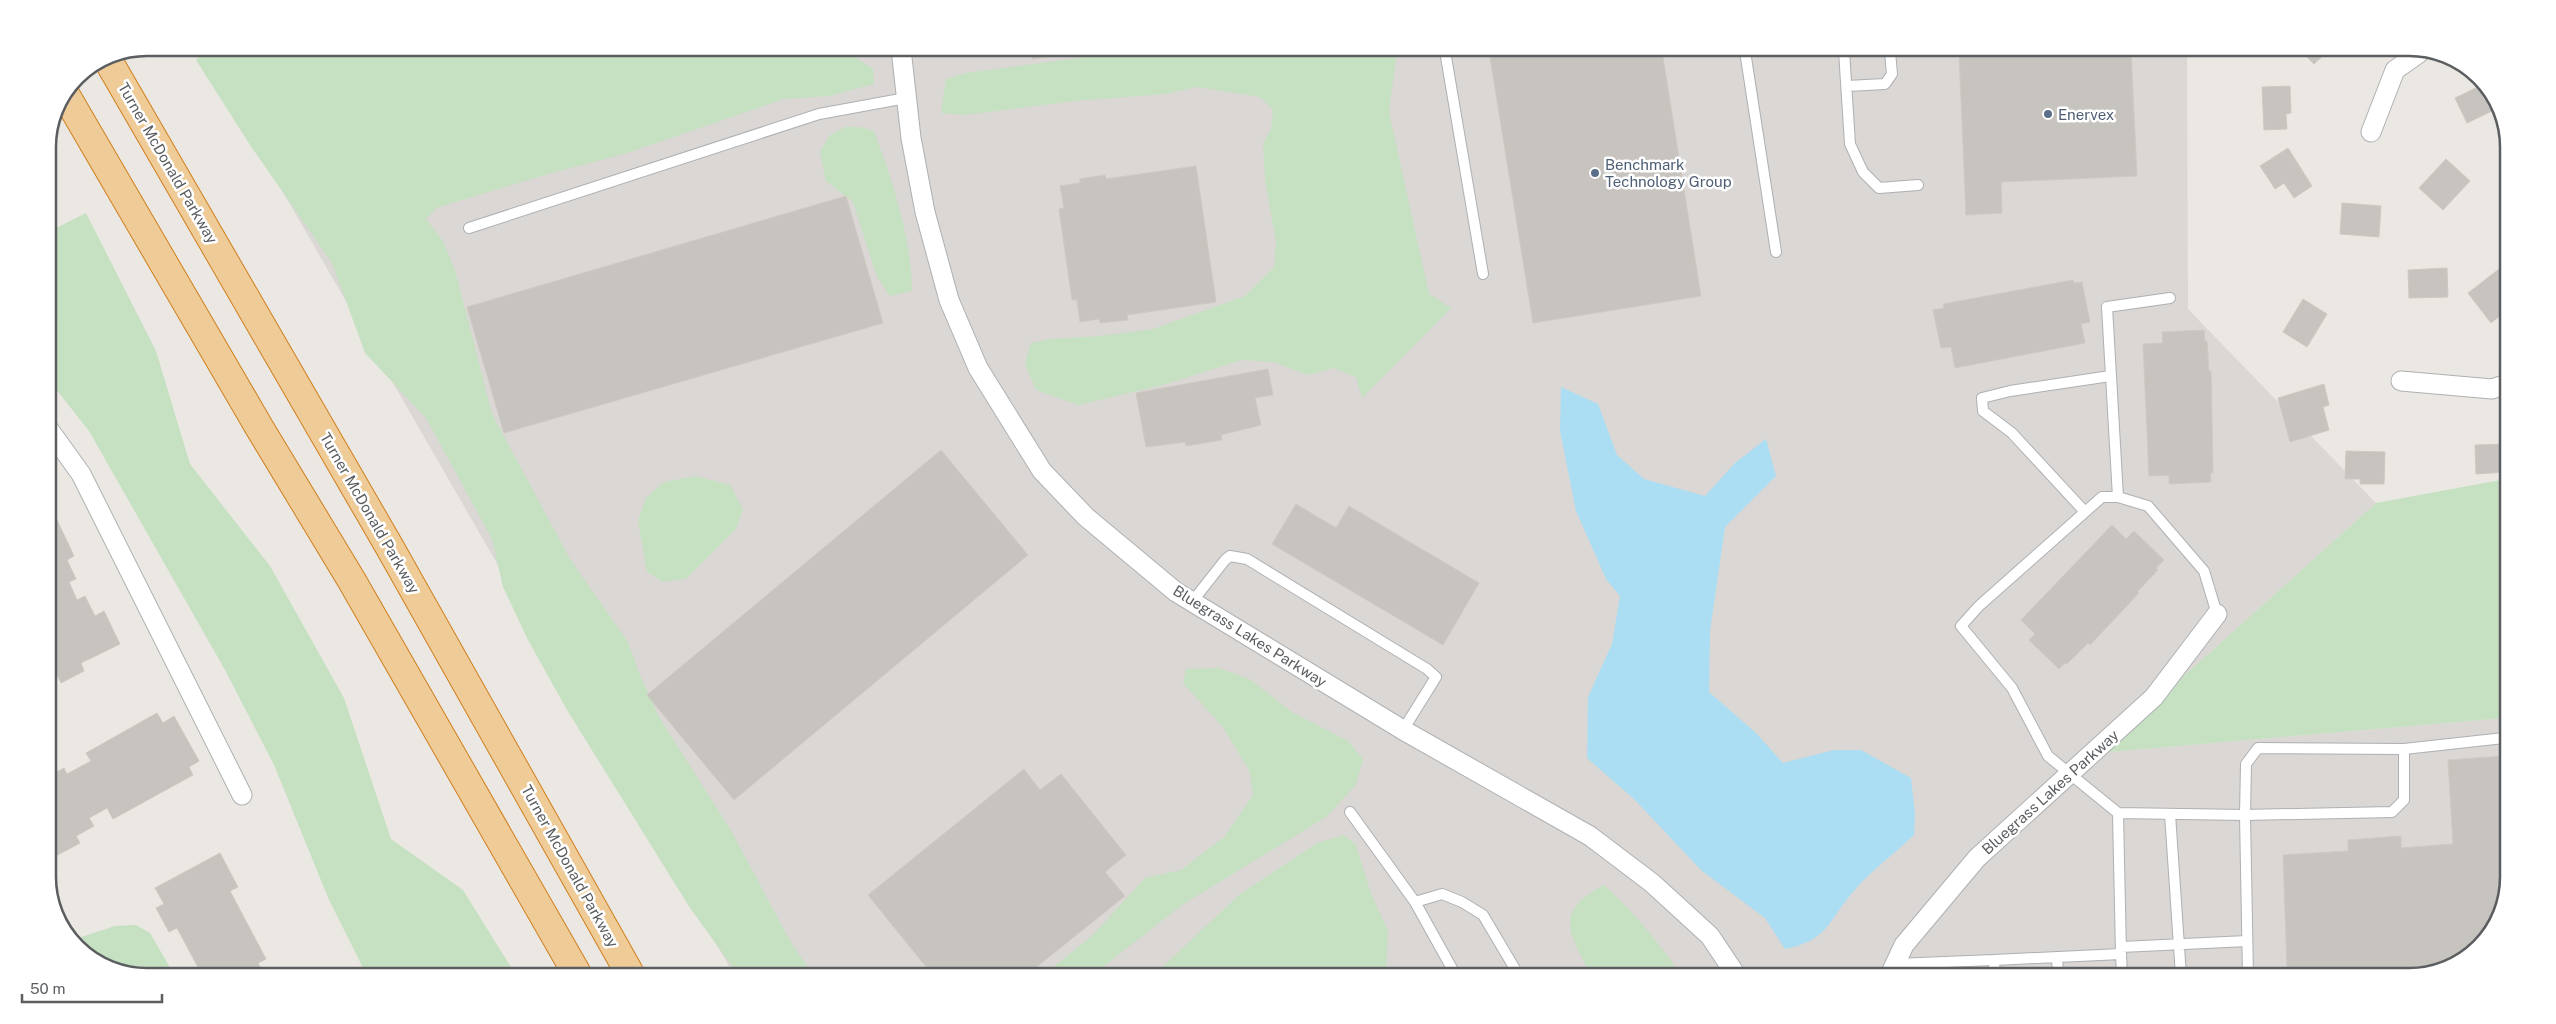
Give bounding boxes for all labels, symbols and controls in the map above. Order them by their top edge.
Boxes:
street label: Turner McDonald Parkway [115,80,221,246]
place label: Enervex [2058,106,2114,123]
marker: Enervex [2042,108,2054,120]
place label: Benchmark Technology Group [1605,156,1732,190]
marker: Benchmark Technology Group [1589,167,1601,179]
street label: Turner McDonald Parkway [317,430,423,596]
street label: Bluegrass Lakes Parkway [1170,582,1330,690]
street label: Bluegrass Lakes Parkway [1978,726,2122,858]
street label: Turner McDonald Parkway [518,782,622,950]
scale bar [22,972,162,1004]
text: 50 m [30,980,65,997]

